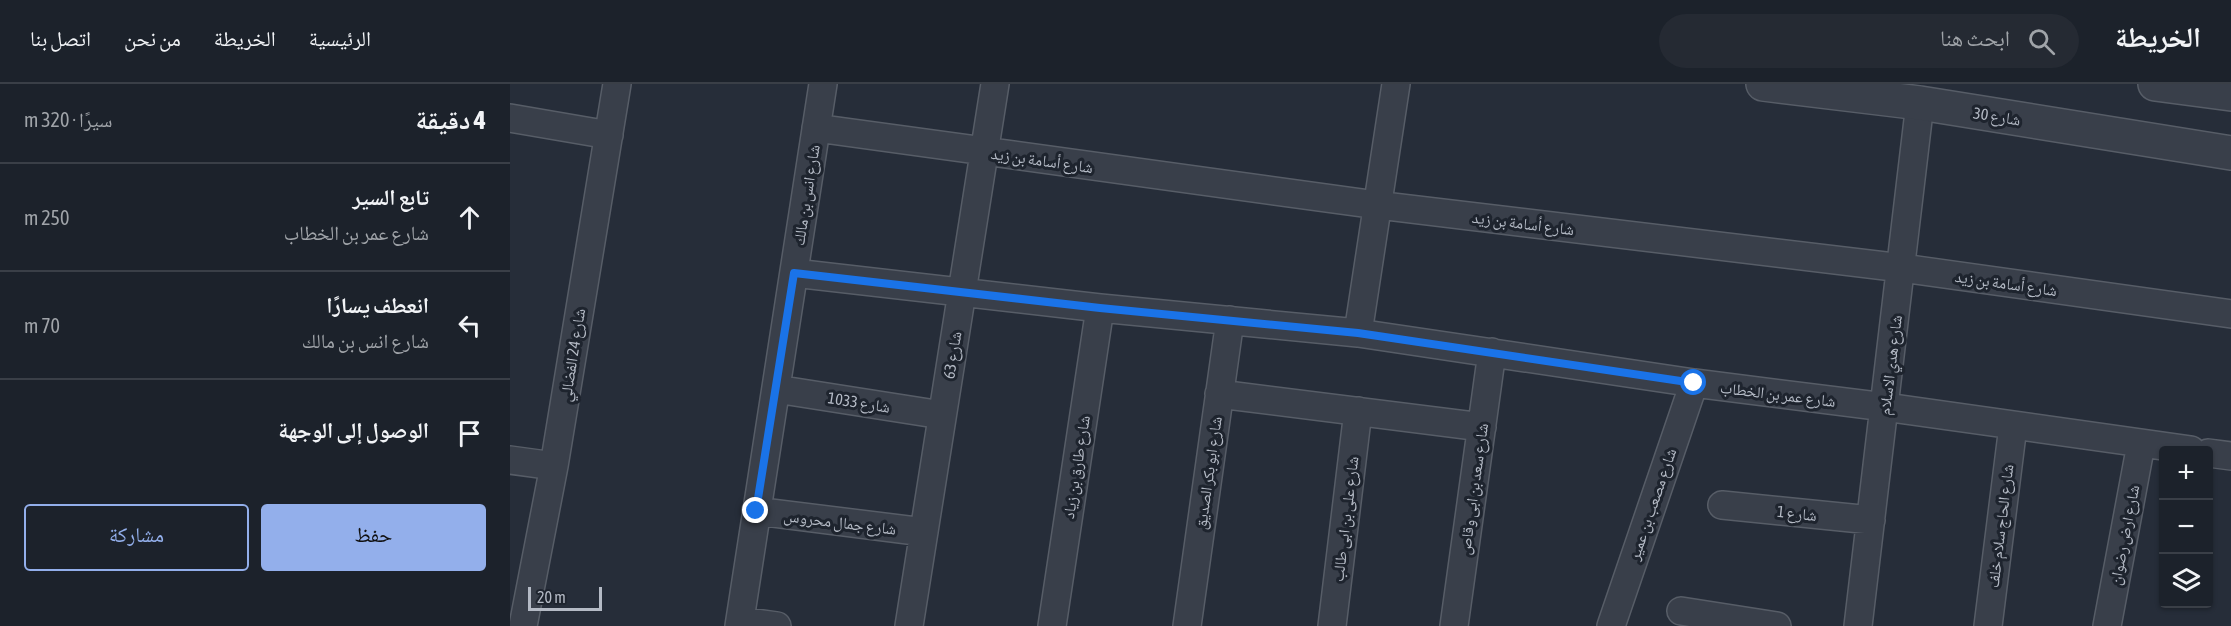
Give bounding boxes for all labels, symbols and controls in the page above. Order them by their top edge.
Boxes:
search box [1659,14,2079,68]
text: الخريطة [2115,21,2201,53]
text: ابحث هنا [1940,25,2010,51]
icon: search [2025,25,2058,58]
text: اتصل بنا [30,26,91,50]
text: من نحن [124,26,181,50]
text: الخريطة [214,26,276,50]
text: الرئيسية [309,26,371,50]
street label: شارع 30 [1972,103,2022,131]
text: 4 دقيقة [416,105,486,135]
text: سيرًا · 320 m [24,108,112,131]
street label: شارع انس بن مالك [789,143,825,247]
street label: شارع أسامة بن زيد [990,144,1094,178]
text: تابع السير [353,184,429,210]
icon: ahead [453,201,486,234]
text: 250 m [24,206,69,229]
street label: شارع أسامة بن زيد [1471,208,1575,240]
text: شارع عمر بن الخطاب [284,221,429,244]
street label: شارع أسامة بن زيد [1954,267,2058,301]
text: انعطف يسارًا [326,292,429,318]
street label: شارع 24 الفضالي [556,307,592,404]
icon: left [453,309,486,342]
text: 70 m [24,314,60,337]
street label: شارع هدي الاسلام [1875,314,1909,417]
text: شارع انس بن مالك [302,329,429,352]
street label: شارع 63 [939,330,967,380]
route start [1680,369,1706,395]
street label: شارع عمر بن الخطاب [1719,378,1837,412]
street label: شارع 1033 [826,388,891,418]
street label: شارع طارق بن زياد [1059,414,1095,520]
street label: شارع ابو بكر الصديق [1191,415,1227,531]
text: الوصول إلى الوجهة [278,417,429,443]
icon: arrive [453,417,486,450]
street label: شارع سعد بن ابى وقاص [1455,422,1493,556]
street label: شارع مصعب بن عمير [1624,446,1681,564]
map controls [2159,446,2213,608]
button: + [2159,446,2213,500]
street label: شارع على بن ابى طالب [1328,455,1364,583]
street label: شارع الحاج سلام خلف [1983,463,2018,589]
street label: شارع ارض رضوان [2105,483,2145,587]
route end [742,497,768,523]
button: − [2159,500,2213,554]
street label: شارع 1 [1776,502,1818,526]
button: مشاركة [24,504,249,571]
button: حفظ [261,504,486,571]
street label: شارع جمال محروس [782,506,897,540]
button: layers [2159,554,2213,608]
scale bar [528,584,602,612]
text: 20 m [537,588,566,606]

